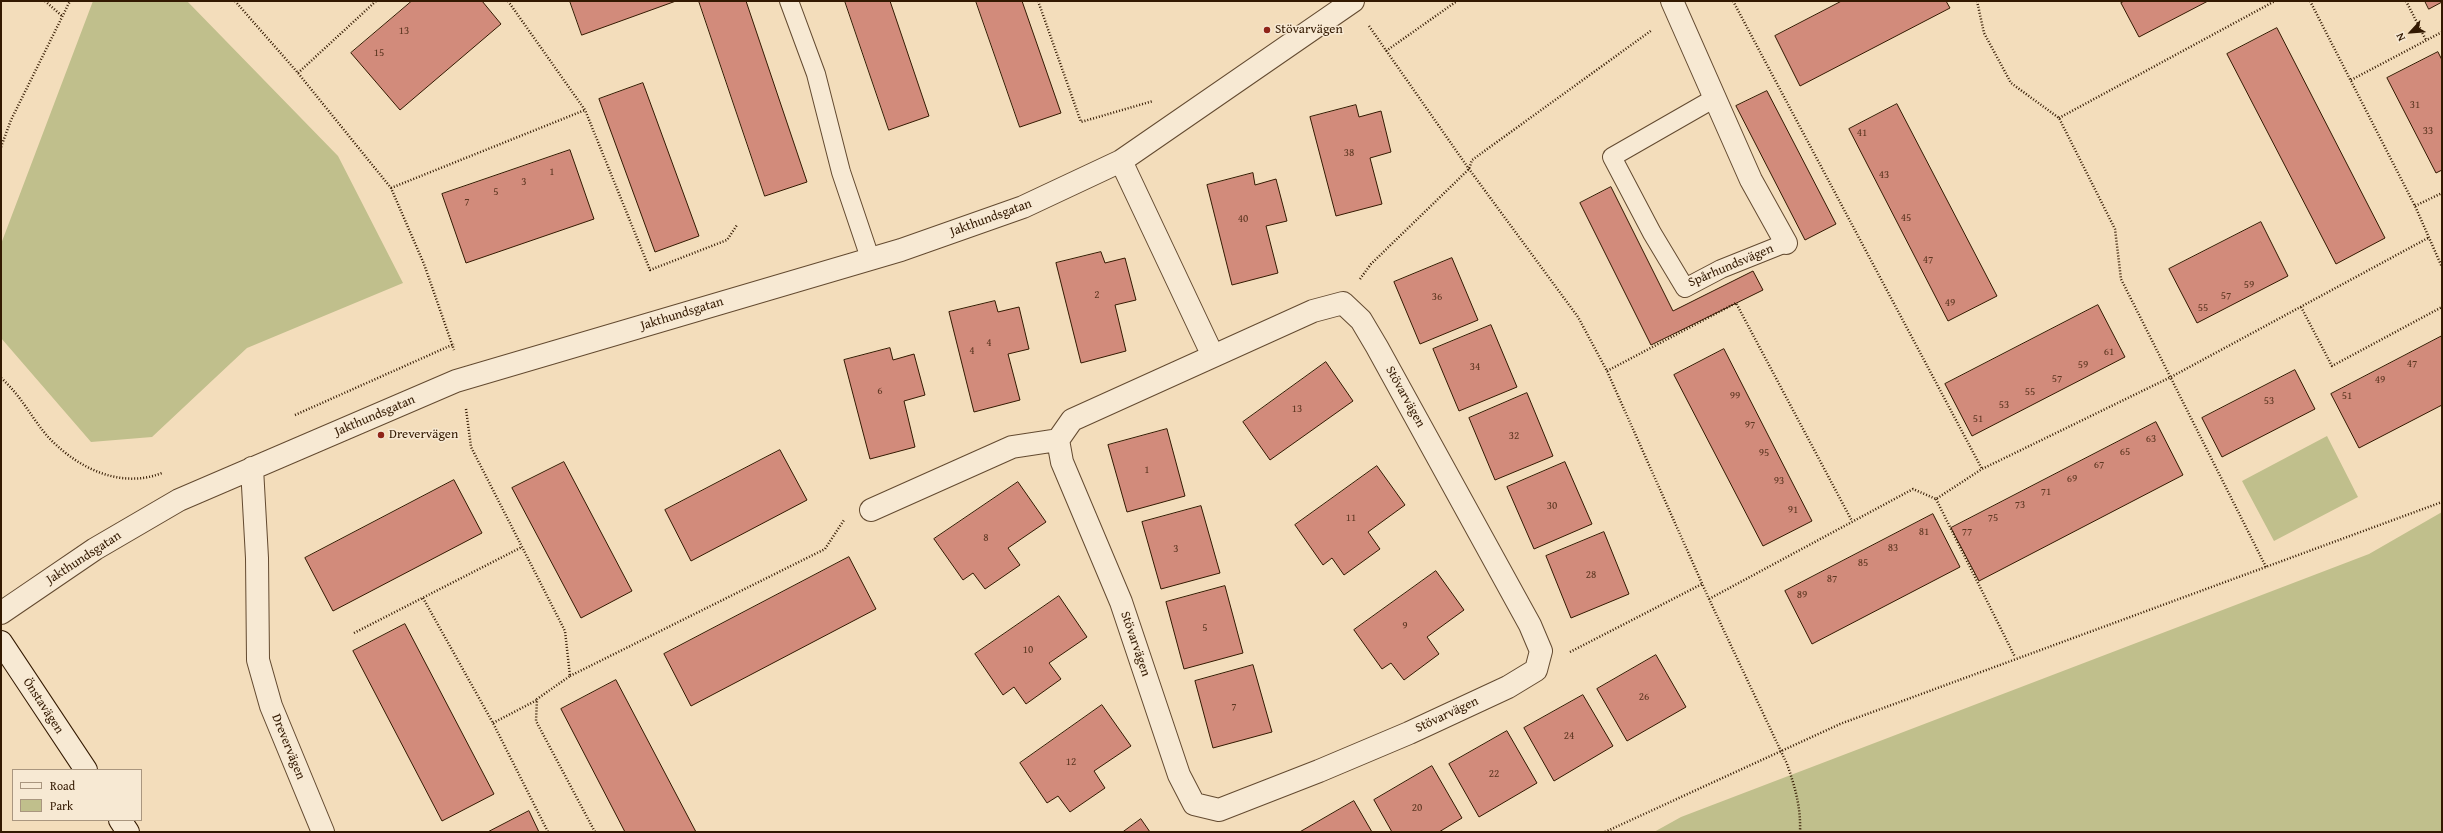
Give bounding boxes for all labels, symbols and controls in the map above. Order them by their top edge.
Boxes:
north arrow [2391,12,2431,52]
place label: Stövarvägen [1275,22,1343,38]
house number: 13 [399,24,409,38]
marker: Stövarvägen [1262,25,1272,35]
text: N [2391,30,2409,44]
house number: 15 [374,46,384,60]
house number: 31 [2410,98,2420,112]
house number: 33 [2423,124,2433,138]
house number: 41 [1857,126,1867,140]
house number: 38 [1344,146,1354,160]
house number: 1 [549,165,555,179]
house number: 43 [1879,168,1889,182]
house number: 3 [521,175,527,189]
house number: 5 [493,185,499,199]
house number: 7 [464,195,470,209]
street label: Jakthundsgatan [948,196,1034,240]
house number: 45 [1901,211,1911,225]
house number: 40 [1238,212,1248,226]
street label: Spårhundsvägen [1686,241,1776,291]
house number: 47 [1923,253,1933,267]
house number: 59 [2244,278,2254,292]
house number: 2 [1094,288,1100,302]
house number: 57 [2221,289,2231,303]
house number: 36 [1432,290,1442,304]
street label: Jakthundsgatan [639,294,725,334]
house number: 49 [1945,296,1955,310]
house number: 55 [2198,301,2208,315]
house number: 4 [986,336,992,350]
house number: 4 [969,344,975,358]
house number: 61 [2104,345,2114,359]
house number: 47 [2407,357,2417,371]
house number: 59 [2078,358,2088,372]
house number: 34 [1470,360,1480,374]
street label: Stövarvägen [1382,364,1428,430]
house number: 57 [2052,372,2062,386]
house number: 49 [2375,373,2385,387]
house number: 6 [877,384,883,398]
house number: 55 [2025,385,2035,399]
house number: 99 [1730,389,1740,403]
house number: 51 [2342,389,2352,403]
street label: Jakthundsgatan [332,392,418,440]
house number: 53 [2264,394,2274,408]
house number: 53 [1999,398,2009,412]
house number: 13 [1292,402,1302,416]
house number: 51 [1973,412,1983,426]
house number: 97 [1745,418,1755,432]
place label: Drevervägen [389,427,458,443]
house number: 32 [1509,429,1519,443]
marker: Drevervägen [376,430,386,440]
house number: 63 [2146,432,2156,446]
house number: 65 [2120,445,2130,459]
house number: 95 [1759,446,1769,460]
house number: 67 [2094,458,2104,472]
house number: 1 [1144,463,1150,477]
house number: 69 [2067,472,2077,486]
house number: 93 [1774,474,1784,488]
house number: 71 [2041,485,2051,499]
house number: 73 [2015,498,2025,512]
house number: 30 [1547,499,1557,513]
house number: 91 [1788,503,1798,517]
house number: 11 [1346,511,1356,525]
house number: 75 [1988,511,1998,525]
house number: 81 [1919,525,1929,539]
house number: 77 [1962,525,1972,539]
street label: Jakthundsgatan [44,528,124,588]
house number: 8 [983,531,989,545]
house number: 83 [1888,541,1898,555]
house number: 3 [1173,542,1179,556]
house number: 85 [1858,556,1868,570]
house number: 28 [1586,568,1596,582]
house number: 87 [1827,572,1837,586]
house number: 89 [1797,588,1807,602]
street label: Stövarvägen [1117,609,1153,679]
house number: 9 [1402,619,1408,633]
house number: 5 [1202,621,1208,635]
house number: 10 [1023,643,1033,657]
street label: Önstavägen [19,675,67,737]
house number: 26 [1639,690,1649,704]
street label: Stövarvägen [1413,694,1481,736]
house number: 7 [1231,700,1237,714]
street label: Drevervägen [268,712,308,782]
house number: 24 [1564,729,1574,743]
house number: 12 [1066,755,1076,769]
house number: 22 [1489,767,1499,781]
legend [12,769,142,821]
text: Road [50,777,75,794]
text: Park [50,797,73,814]
house number: 20 [1412,801,1422,815]

